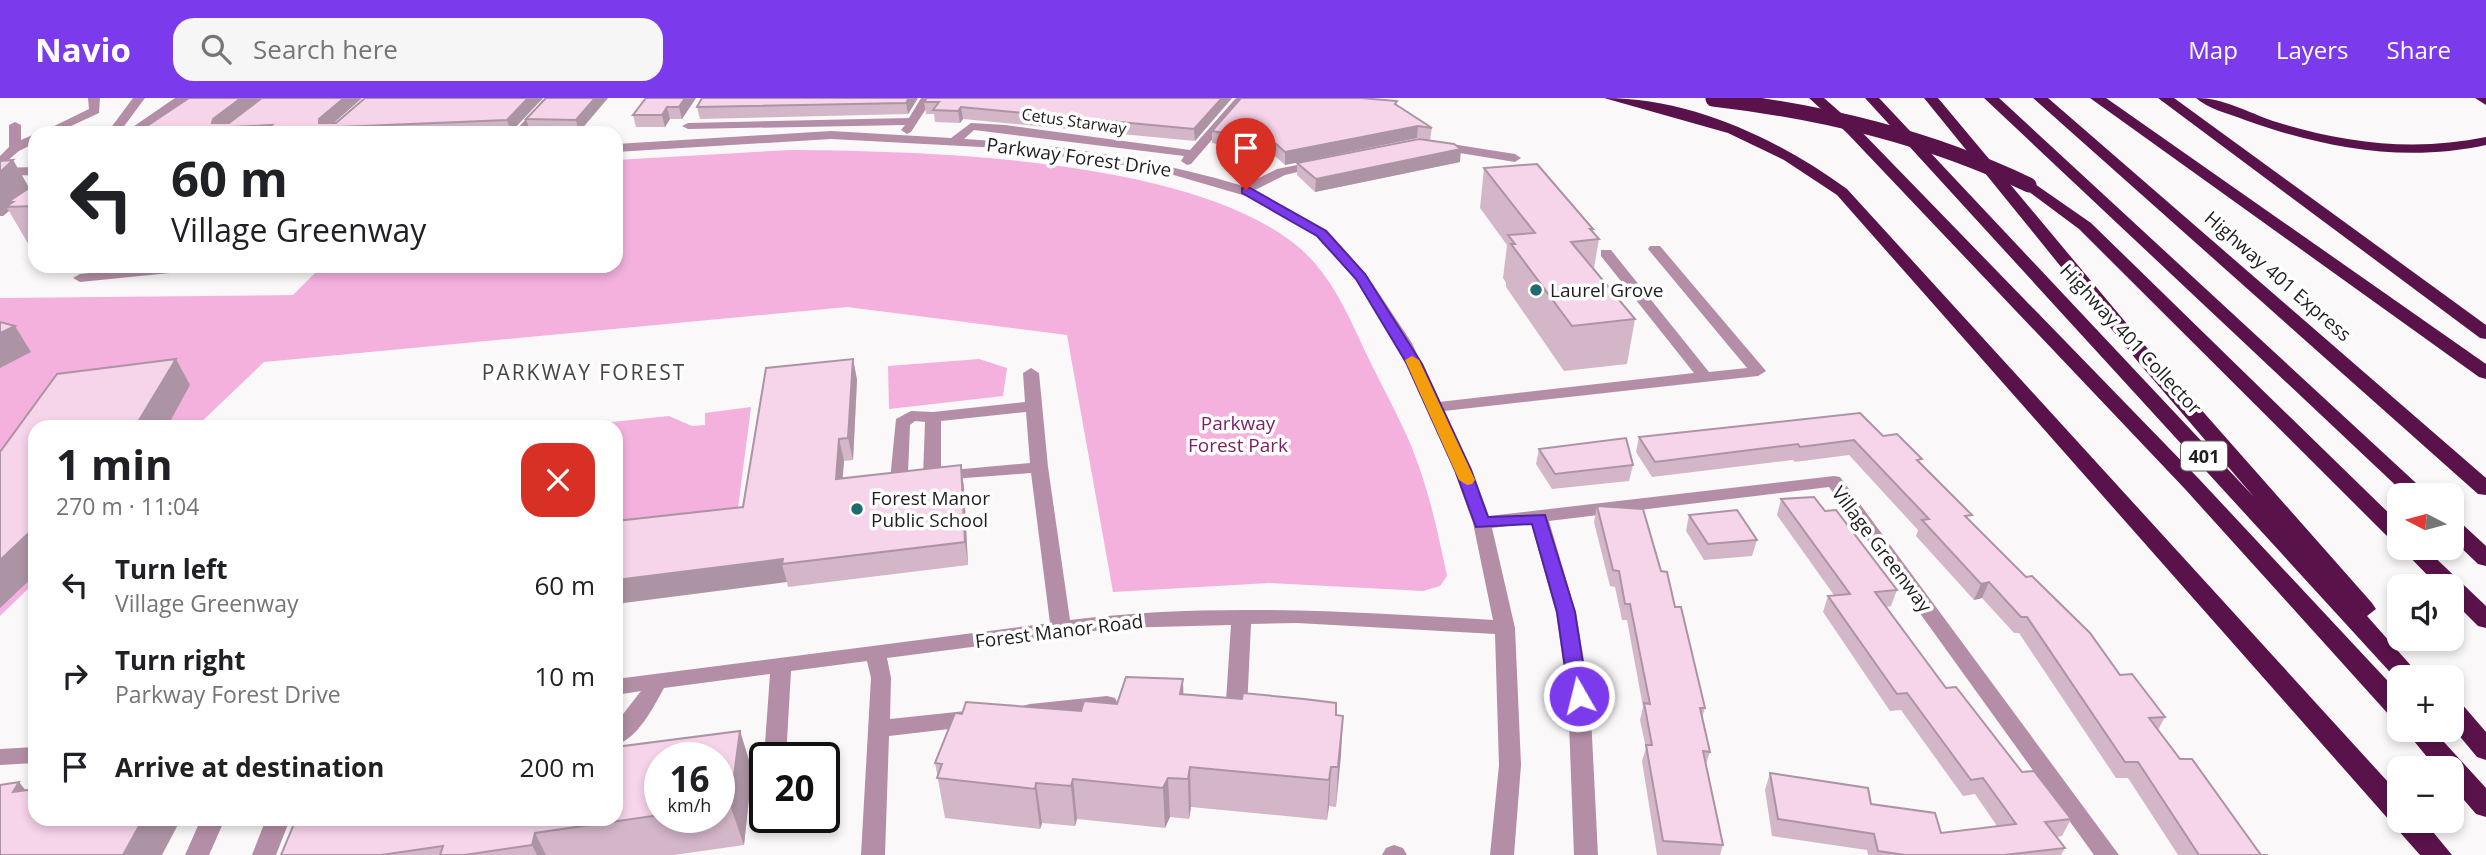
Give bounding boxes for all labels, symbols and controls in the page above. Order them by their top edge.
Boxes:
search box [173,18,663,81]
text: Navio [35,27,131,72]
icon: search [197,30,235,68]
text: Search here [253,31,398,67]
text: Map [2188,33,2238,66]
text: Layers [2276,33,2349,66]
text: Share [2387,33,2451,66]
street label: Cetus Starway [1020,103,1129,139]
pin [1216,118,1276,190]
icon: arrive [1227,129,1265,167]
street label: Parkway Forest Drive [985,131,1173,183]
text: 60 m [171,145,288,211]
icon: left [56,154,147,245]
street label: Highway 401 Express [2199,205,2357,347]
text: Village Greenway [171,208,426,251]
street label: Highway 401 Collector [2054,258,2208,420]
place label: Laurel Grove [1550,277,1663,303]
marker: Laurel Grove [1528,282,1544,298]
district label: PARKWAY FOREST [482,358,686,386]
park label: Parkway Forest Park [1188,410,1288,458]
text: 1 min [56,435,173,492]
road number: 401 [2181,442,2227,470]
button: close [521,443,595,517]
street label: Village Greenway [1826,481,1938,618]
north arrow [2387,483,2464,560]
map controls [2387,483,2464,833]
place label: Forest Manor Public School [871,485,990,533]
text: 270 m · 11:04 [56,490,199,522]
marker: Forest Manor Public School [849,501,865,517]
text: Turn left [115,551,227,587]
icon: left [56,566,94,604]
text: 60 m [534,567,595,603]
button: sound [2387,574,2464,651]
text: Village Greenway [115,587,298,619]
street label: Forest Manor Road [973,608,1145,654]
text: Turn right [115,642,246,678]
icon: right [56,657,94,695]
text: 10 m [534,658,595,694]
position arrow [1542,659,1616,733]
button: + [2387,665,2464,742]
text: Parkway Forest Drive [115,678,341,710]
speed limit sign: 20 [749,742,840,833]
icon: arrive [56,748,94,786]
text: Arrive at destination [115,749,384,785]
text: 200 m [520,749,595,785]
text: 16 [669,755,710,802]
button: − [2387,756,2464,833]
text: km/h [668,793,711,817]

